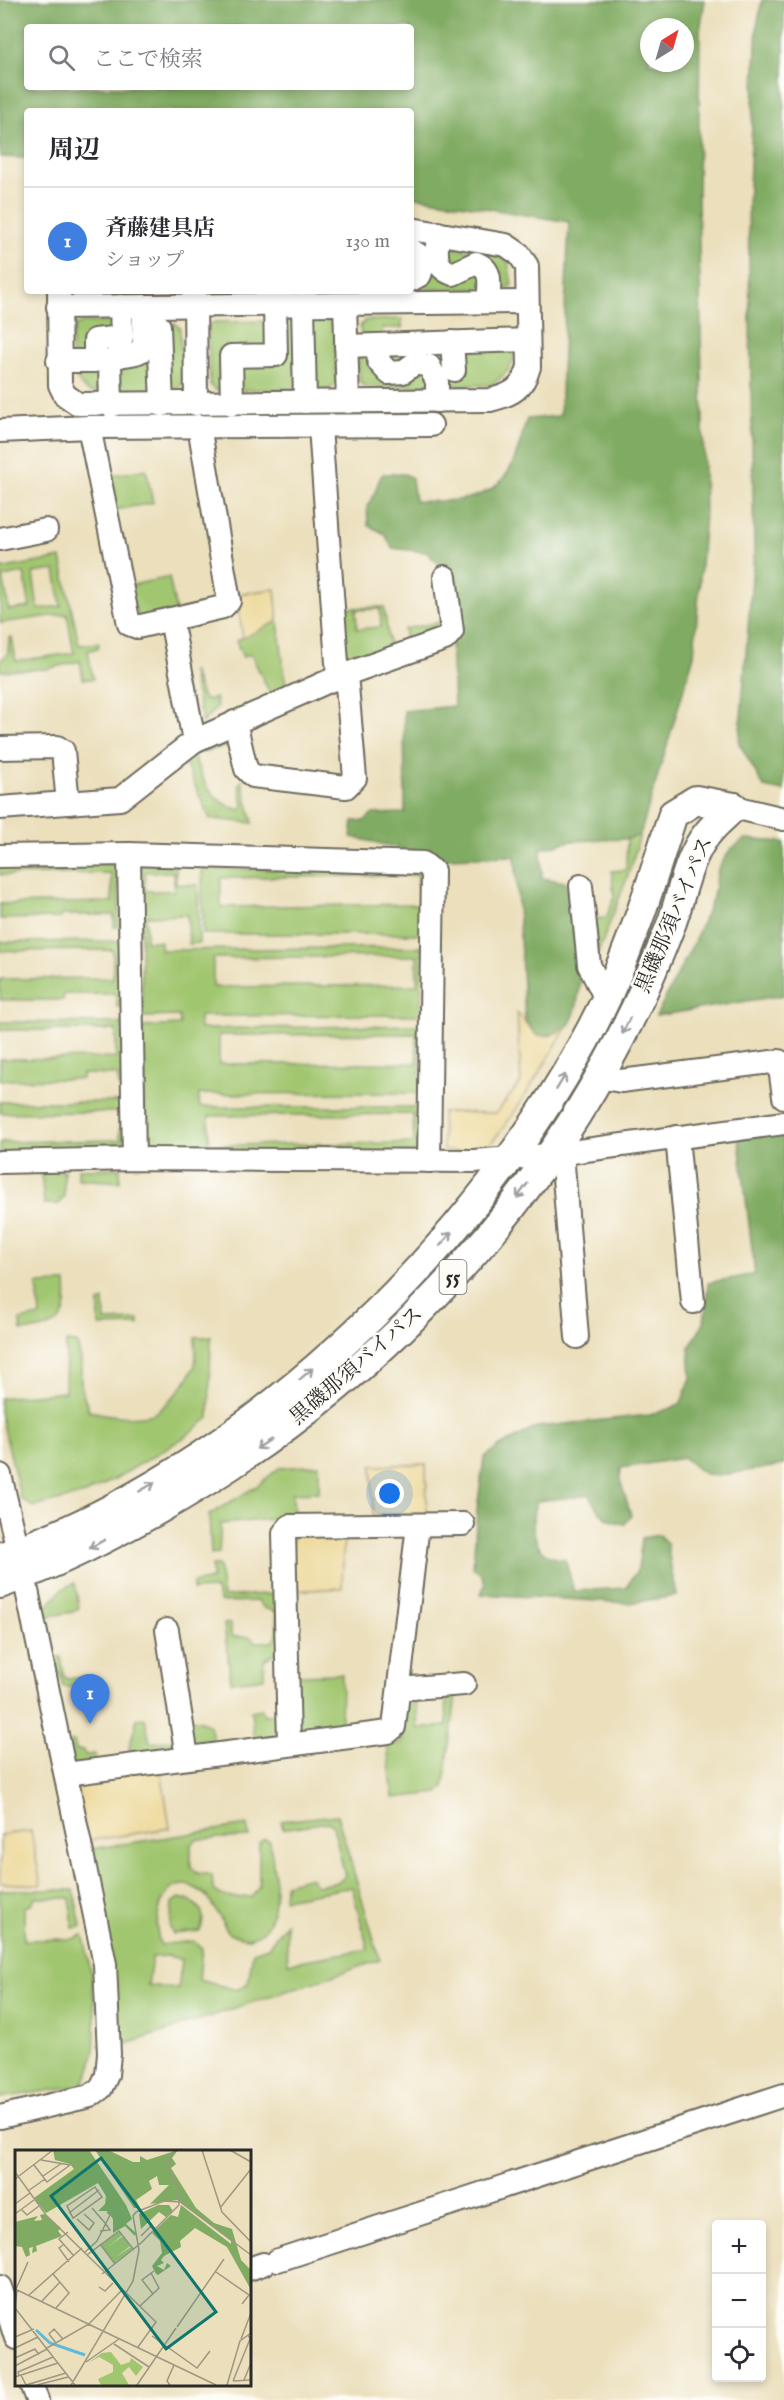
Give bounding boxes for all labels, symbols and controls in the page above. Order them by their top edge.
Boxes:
north arrow [640,18,694,72]
search box [24,24,414,90]
icon: search [45,41,78,74]
text: ここで検索 [93,46,203,74]
text: 周辺 [48,134,100,167]
text: 斉藤建具店 [105,215,215,243]
text: 1 [64,229,71,254]
text: 130 m [345,229,390,254]
text: ショップ [105,248,185,273]
street label: 黒磯那須バイパス [630,833,720,997]
one-way arrow [620,1017,631,1035]
one-way arrow [555,1074,567,1091]
one-way arrow [516,1183,529,1199]
one-way arrow [439,1232,453,1247]
road number: 55 [440,1260,466,1294]
street label: 黒磯那須バイパス [285,1301,429,1431]
one-way arrow [298,1367,313,1381]
one-way arrow [256,1438,273,1450]
your location [375,1479,404,1508]
one-way arrow [138,1480,155,1492]
one-way arrow [89,1538,106,1550]
pin: 1 [70,1674,110,1724]
inset map [15,2150,250,2385]
map controls [712,2220,766,2382]
button: + [712,2220,766,2274]
button: − [712,2274,766,2328]
button: locate [712,2328,766,2382]

